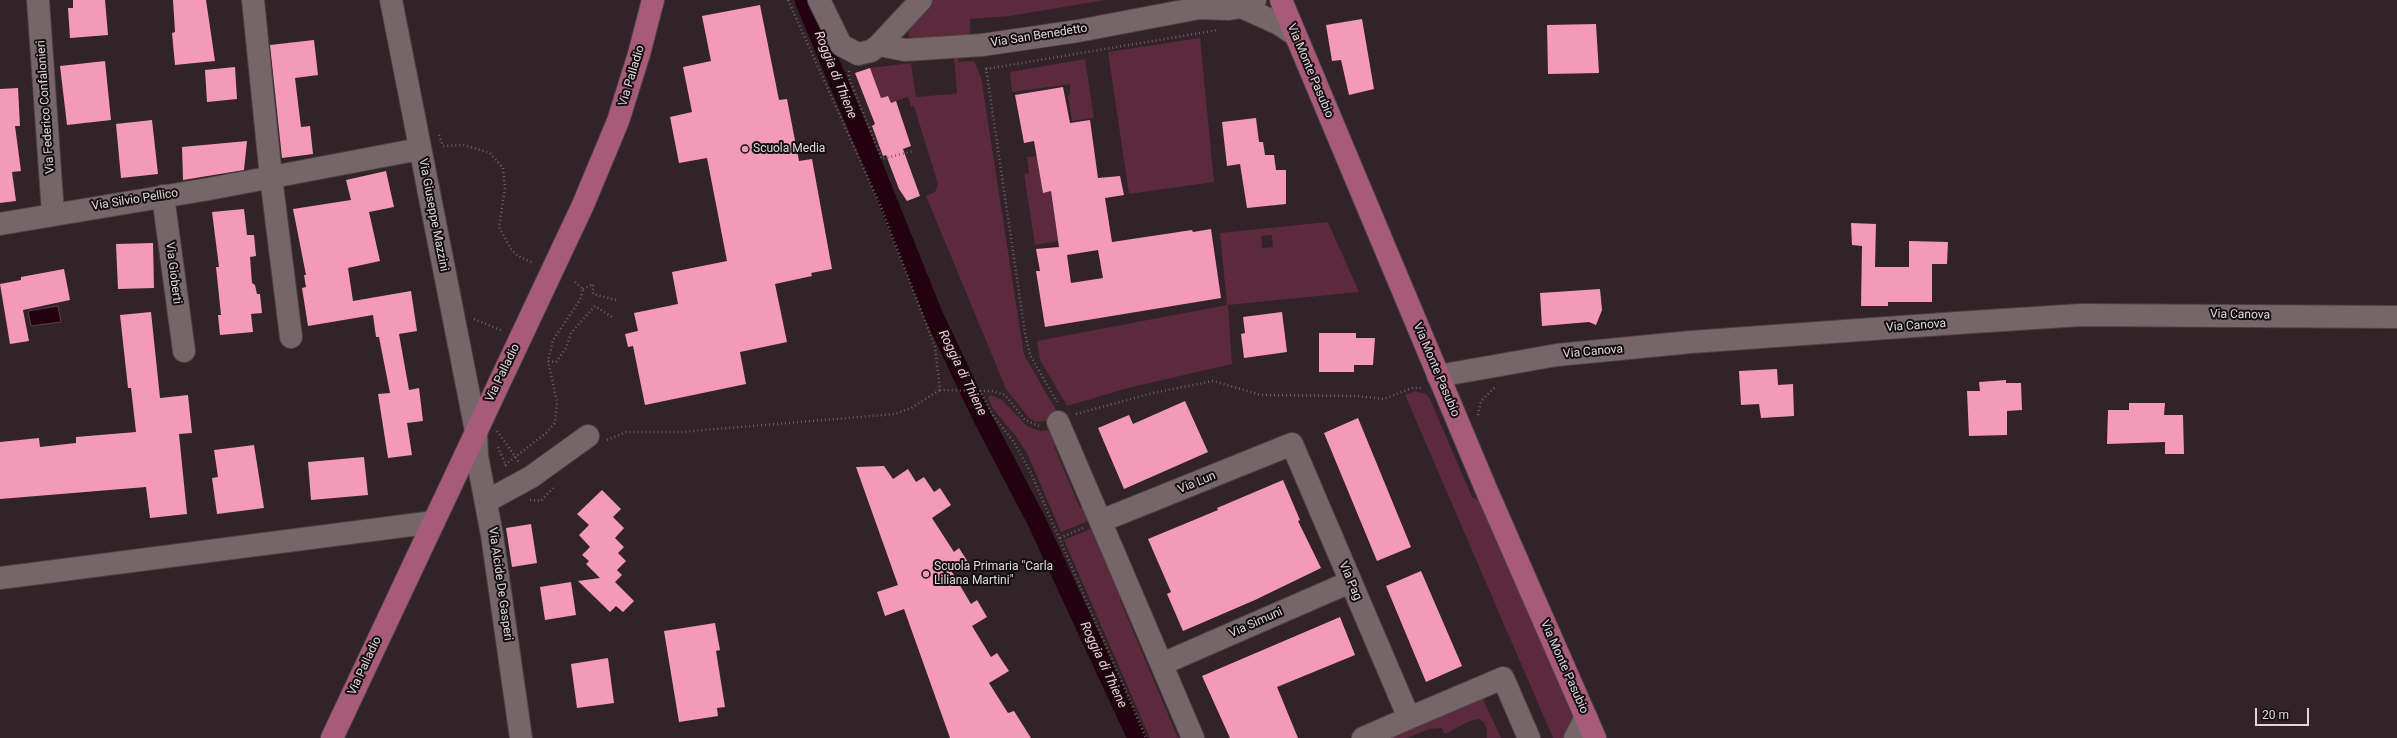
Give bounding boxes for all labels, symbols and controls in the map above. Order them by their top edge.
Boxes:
street label: Via San Benedetto [990,21,1088,51]
street label: Via Monte Pasubio [1284,22,1336,120]
water label: Roggia di Thiene [810,29,860,121]
street label: Via Federico Confalonieri [34,40,58,174]
street label: Via Palladio [616,44,648,108]
place label: Scuola Media [753,142,825,156]
marker: Scuola Media [740,144,750,154]
street label: Via Giuseppe Mazzini [415,157,451,273]
street label: Via Silvio Pellico [91,186,179,214]
street label: Via Gioberti [162,241,184,305]
street label: Via Canova [2210,307,2270,323]
street label: Via Canova [1886,317,1946,335]
street label: Via Monte Pasubio [1410,321,1462,419]
water label: Roggia di Thiene [934,328,990,418]
street label: Via Palladio [483,342,523,404]
street label: Via Canova [1562,342,1624,362]
street label: Via Lun [1176,469,1218,497]
street label: Via Alcide De Gasperi [485,526,515,642]
street label: Via Pag [1335,559,1365,603]
place label: Scuola Primaria "Carla Liliana Martini" [934,560,1053,588]
marker: Scuola Primaria "Carla Liliana Martini" [921,569,931,579]
street label: Via Simuni [1227,605,1285,641]
street label: Via Monte Pasubio [1537,618,1591,716]
water label: Roggia di Thiene [1076,619,1130,711]
street label: Via Palladio [345,634,385,698]
scale bar [2257,700,2311,726]
text: 20 m [2262,708,2289,722]

